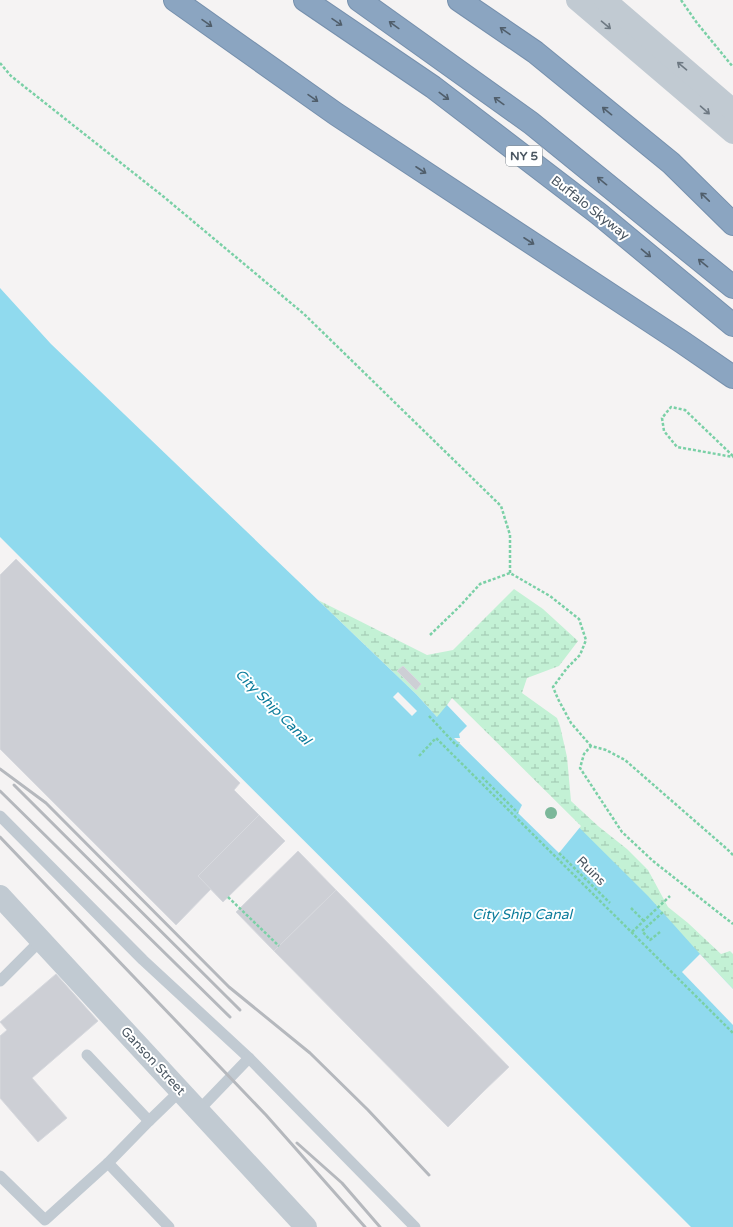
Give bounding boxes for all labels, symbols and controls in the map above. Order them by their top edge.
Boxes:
one-way arrow [331,18,342,26]
one-way arrow [201,19,212,27]
one-way arrow [388,21,399,29]
one-way arrow [601,21,612,30]
one-way arrow [499,27,510,35]
one-way arrow [677,61,687,71]
one-way arrow [438,92,449,100]
one-way arrow [307,94,318,102]
one-way arrow [494,97,505,105]
one-way arrow [700,105,711,114]
one-way arrow [602,107,613,116]
road number: NY 5 [506,146,542,166]
one-way arrow [415,166,426,174]
street label: Buffalo Skyway [548,172,632,244]
one-way arrow [596,176,607,185]
one-way arrow [700,192,710,201]
one-way arrow [523,238,535,246]
one-way arrow [641,248,651,257]
one-way arrow [697,258,708,267]
water label: City Ship Canal [232,666,315,749]
street label: Ruins [573,853,609,889]
water label: City Ship Canal [472,906,574,923]
street label: Ganson Street [117,1023,189,1099]

